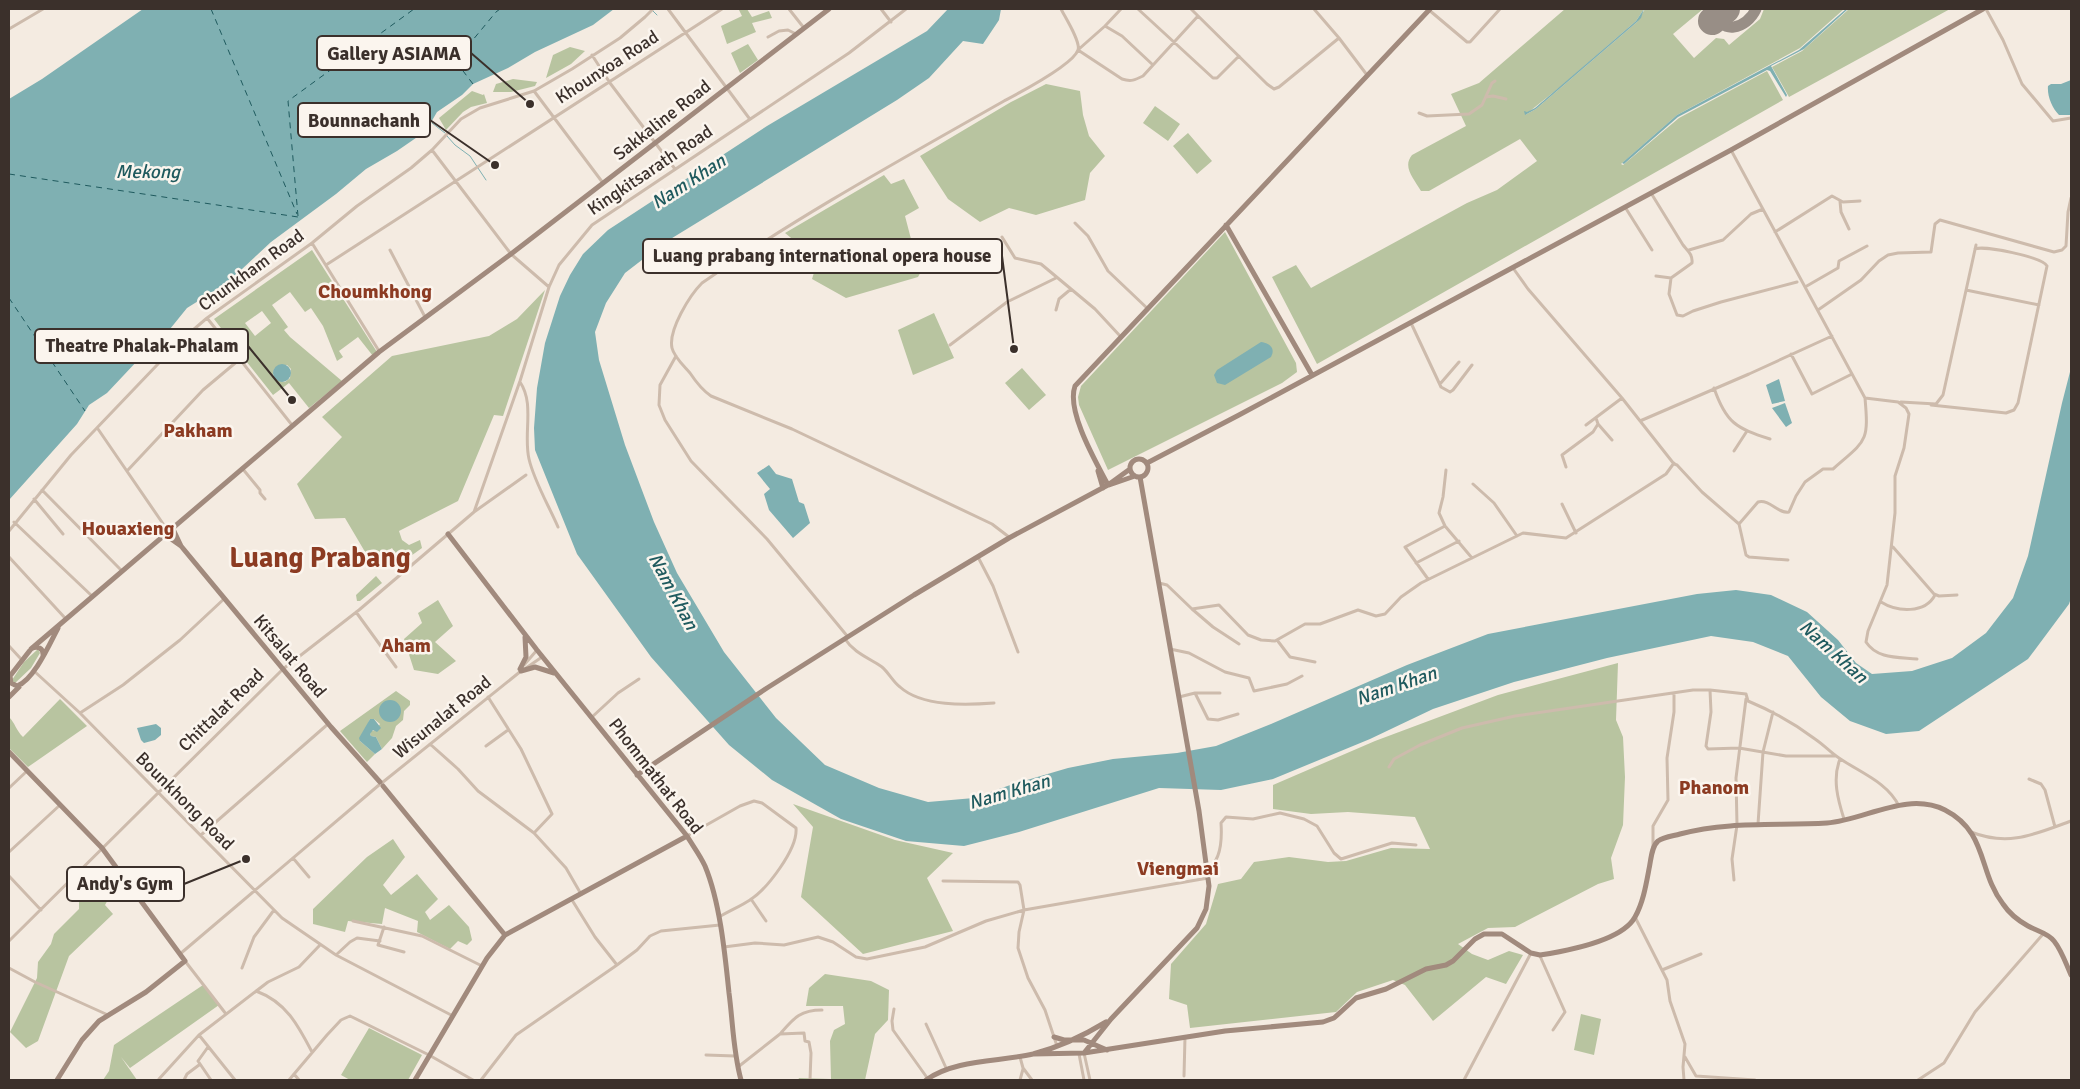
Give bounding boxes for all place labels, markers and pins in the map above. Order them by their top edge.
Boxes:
callout: Gallery ASIAMA [317,36,471,70]
callout: Bounnachanh [298,103,430,137]
callout: Luang prabang international opera house [643,239,1002,273]
callout: Theatre Phalak-Phalam [35,329,248,363]
callout: Andy's Gym [67,867,184,901]

